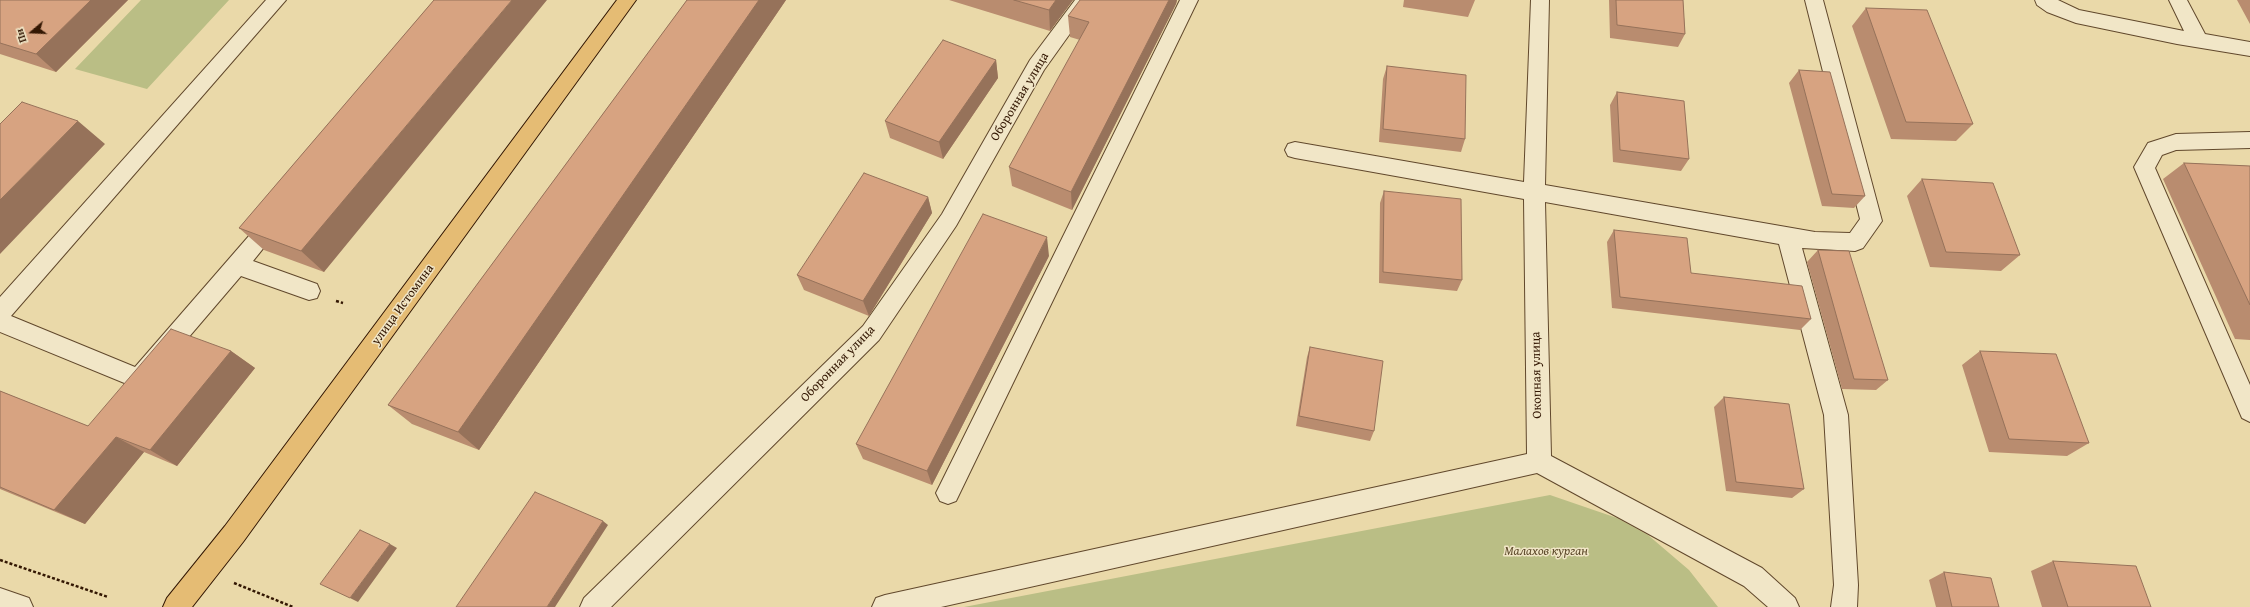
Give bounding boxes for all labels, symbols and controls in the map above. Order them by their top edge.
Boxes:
north arrow [12,12,52,52]
text: Пн [11,27,31,45]
street label: Оборонная улица [987,50,1053,144]
street label: улица Истомина [368,262,438,348]
street label: Оборонная улица [797,322,879,406]
street label: Окопная улица [1528,331,1546,419]
park label: Малахов курган [1504,544,1588,560]

